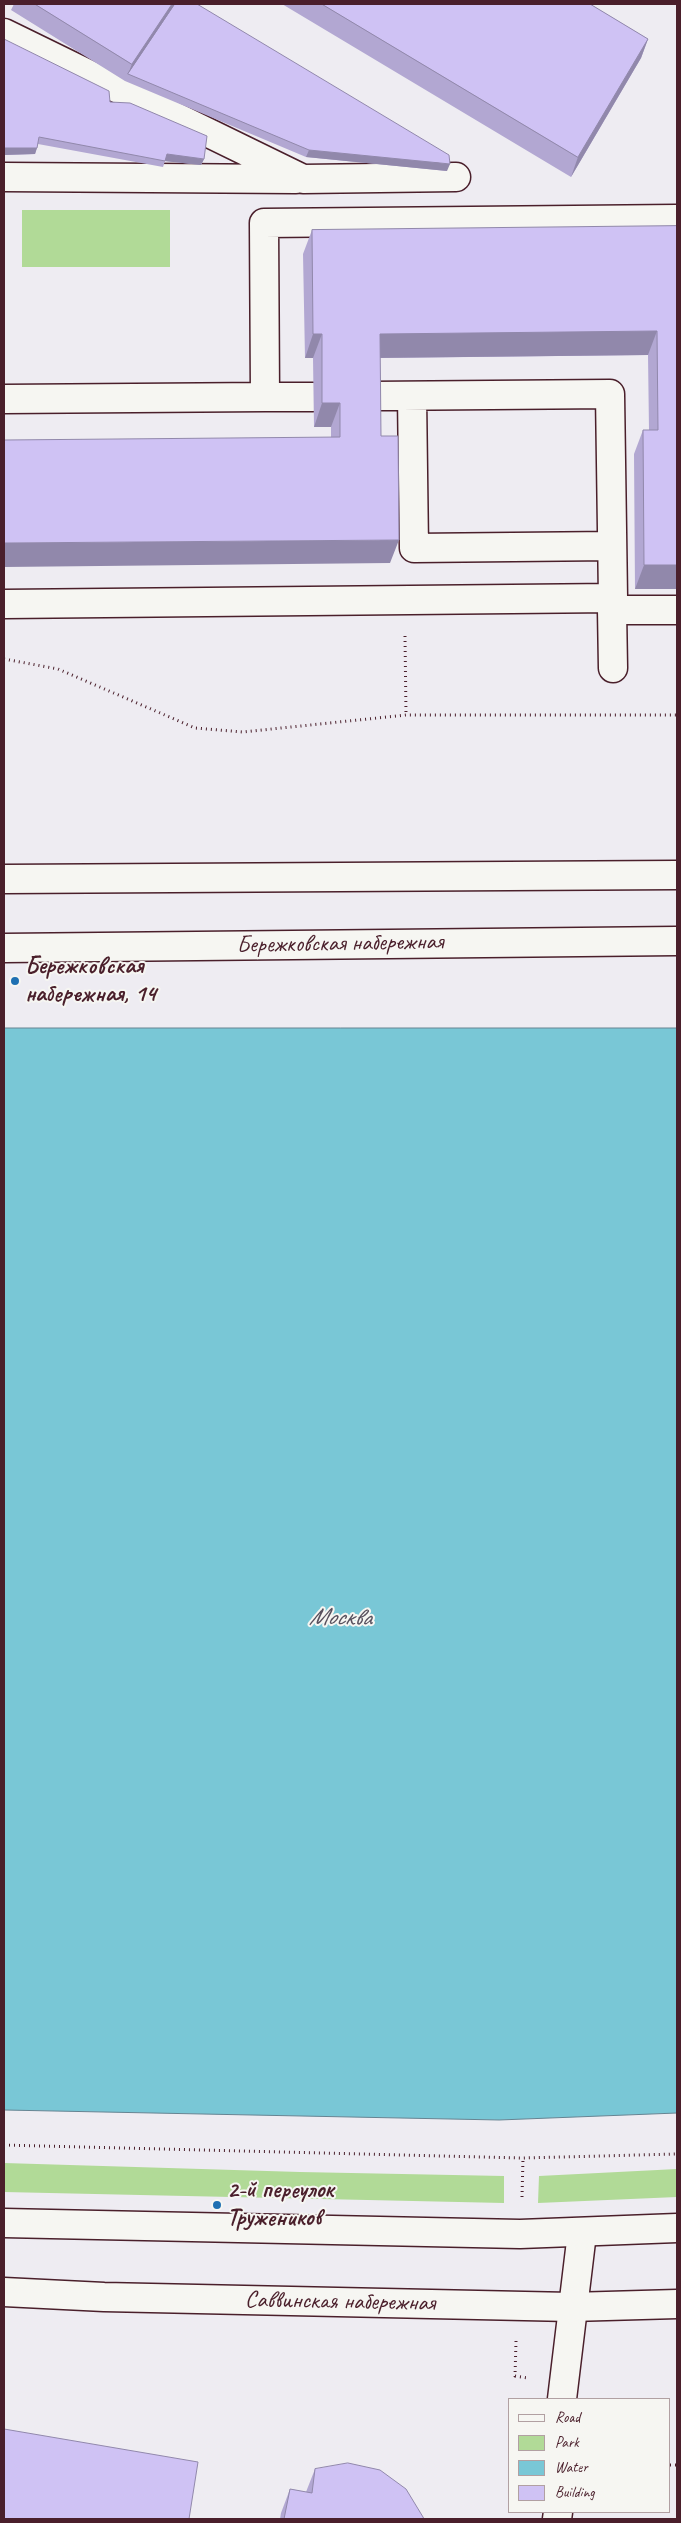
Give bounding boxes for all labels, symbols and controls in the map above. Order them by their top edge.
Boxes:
street label: Бережковская набережная [236,928,444,960]
place label: Бережковская набережная, 14 [25,953,156,1009]
marker: Бережковская набережная, 14 [9,975,21,987]
water label: Москва [309,1602,371,1634]
place label: 2-й переулок Тружеников [227,2177,333,2233]
marker: 2-й переулок Тружеников [211,2199,223,2211]
street label: Саввинская набережная [245,2286,435,2318]
legend [508,2398,671,2513]
text: Road [555,2408,580,2427]
text: Park [555,2433,579,2452]
text: Water [555,2458,588,2477]
text: Building [555,2483,594,2502]

